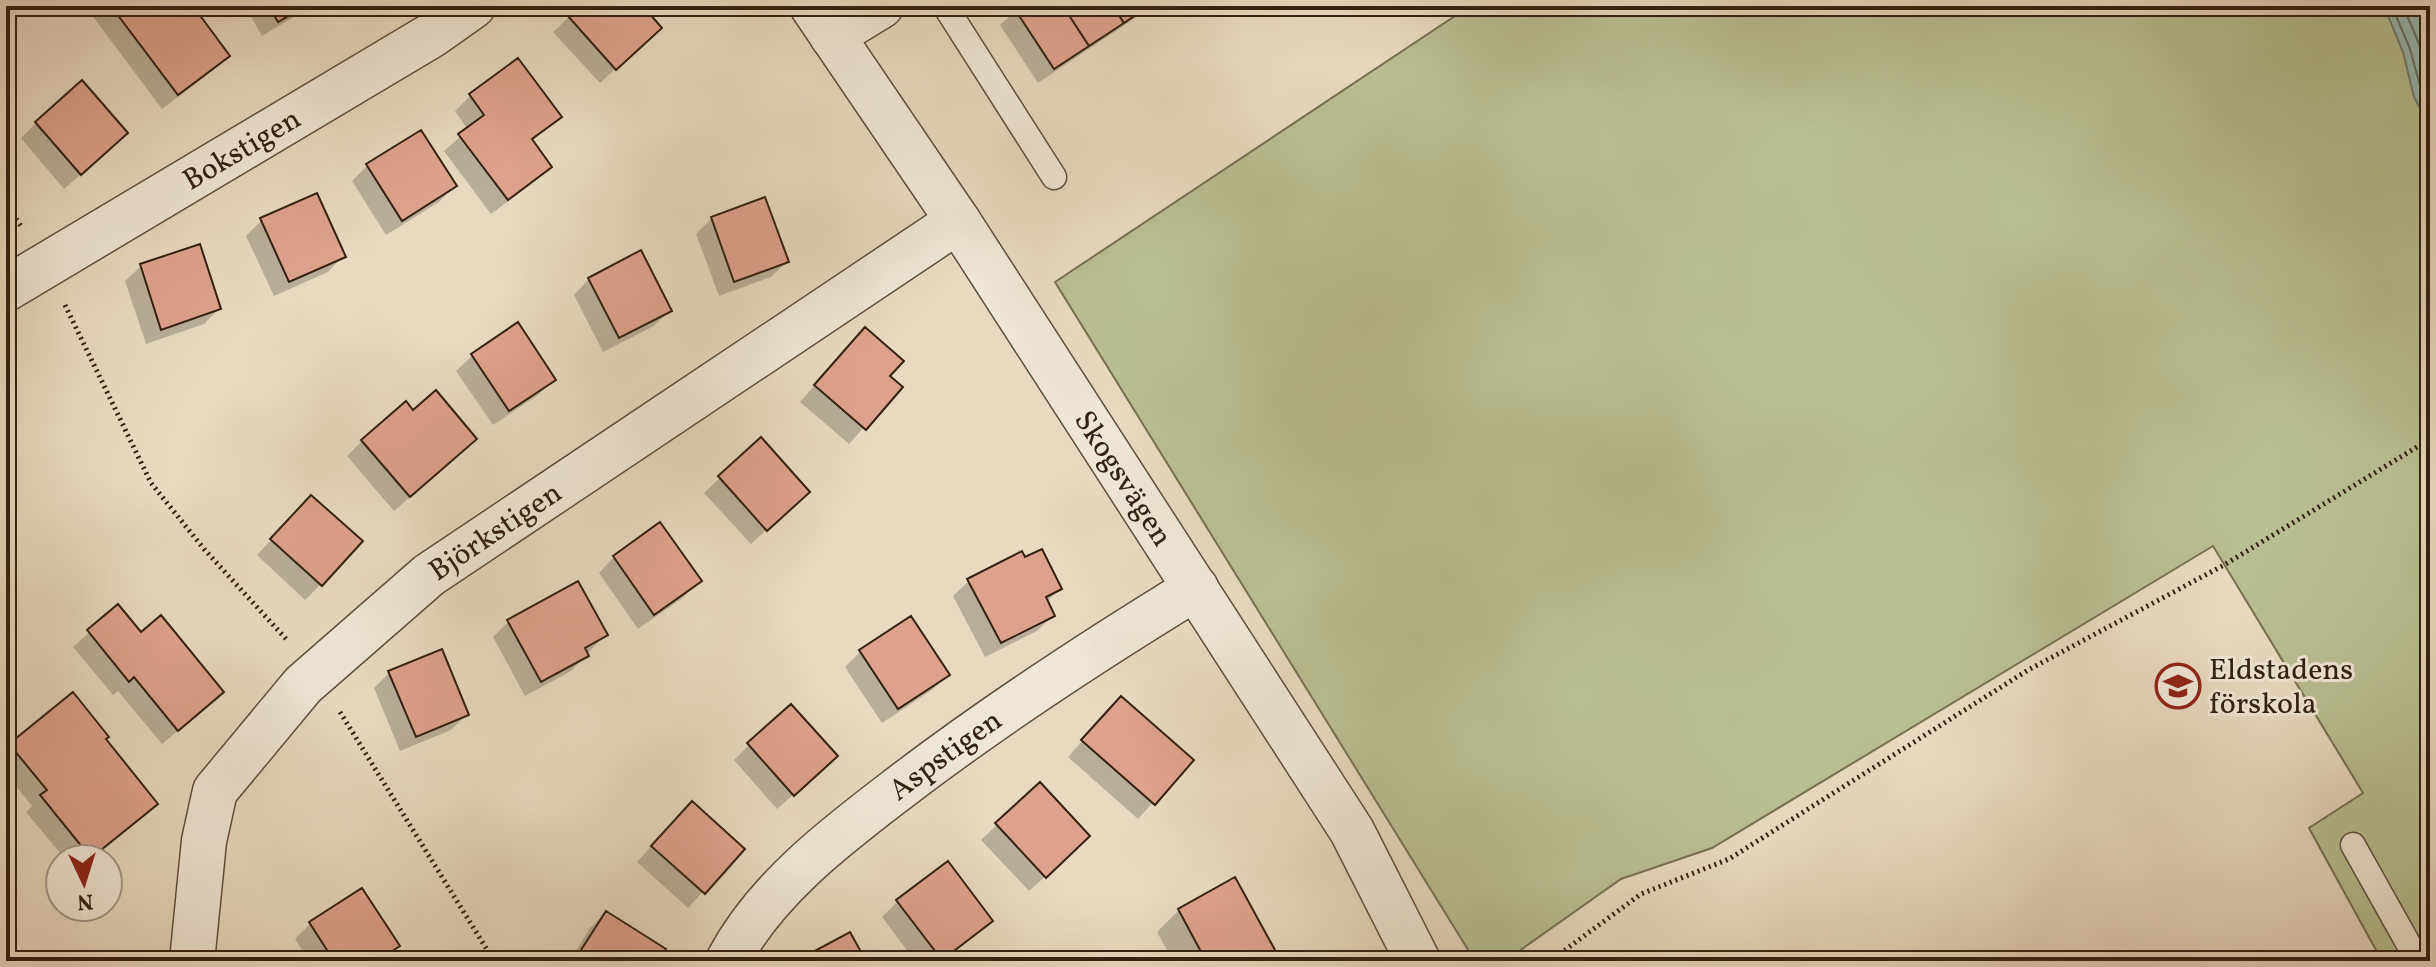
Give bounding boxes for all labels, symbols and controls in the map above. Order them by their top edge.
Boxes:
street label: Bokstigen [176,99,309,202]
street label: Skogsvägen [1063,403,1182,555]
street label: Björkstigen [421,473,571,592]
place label: Eldstadens förskola [2209,650,2353,726]
school or university icon: Eldstadens förskola [2154,662,2202,710]
street label: Aspstigen [881,701,1011,812]
north arrow [44,843,124,923]
text: N [76,884,94,916]

